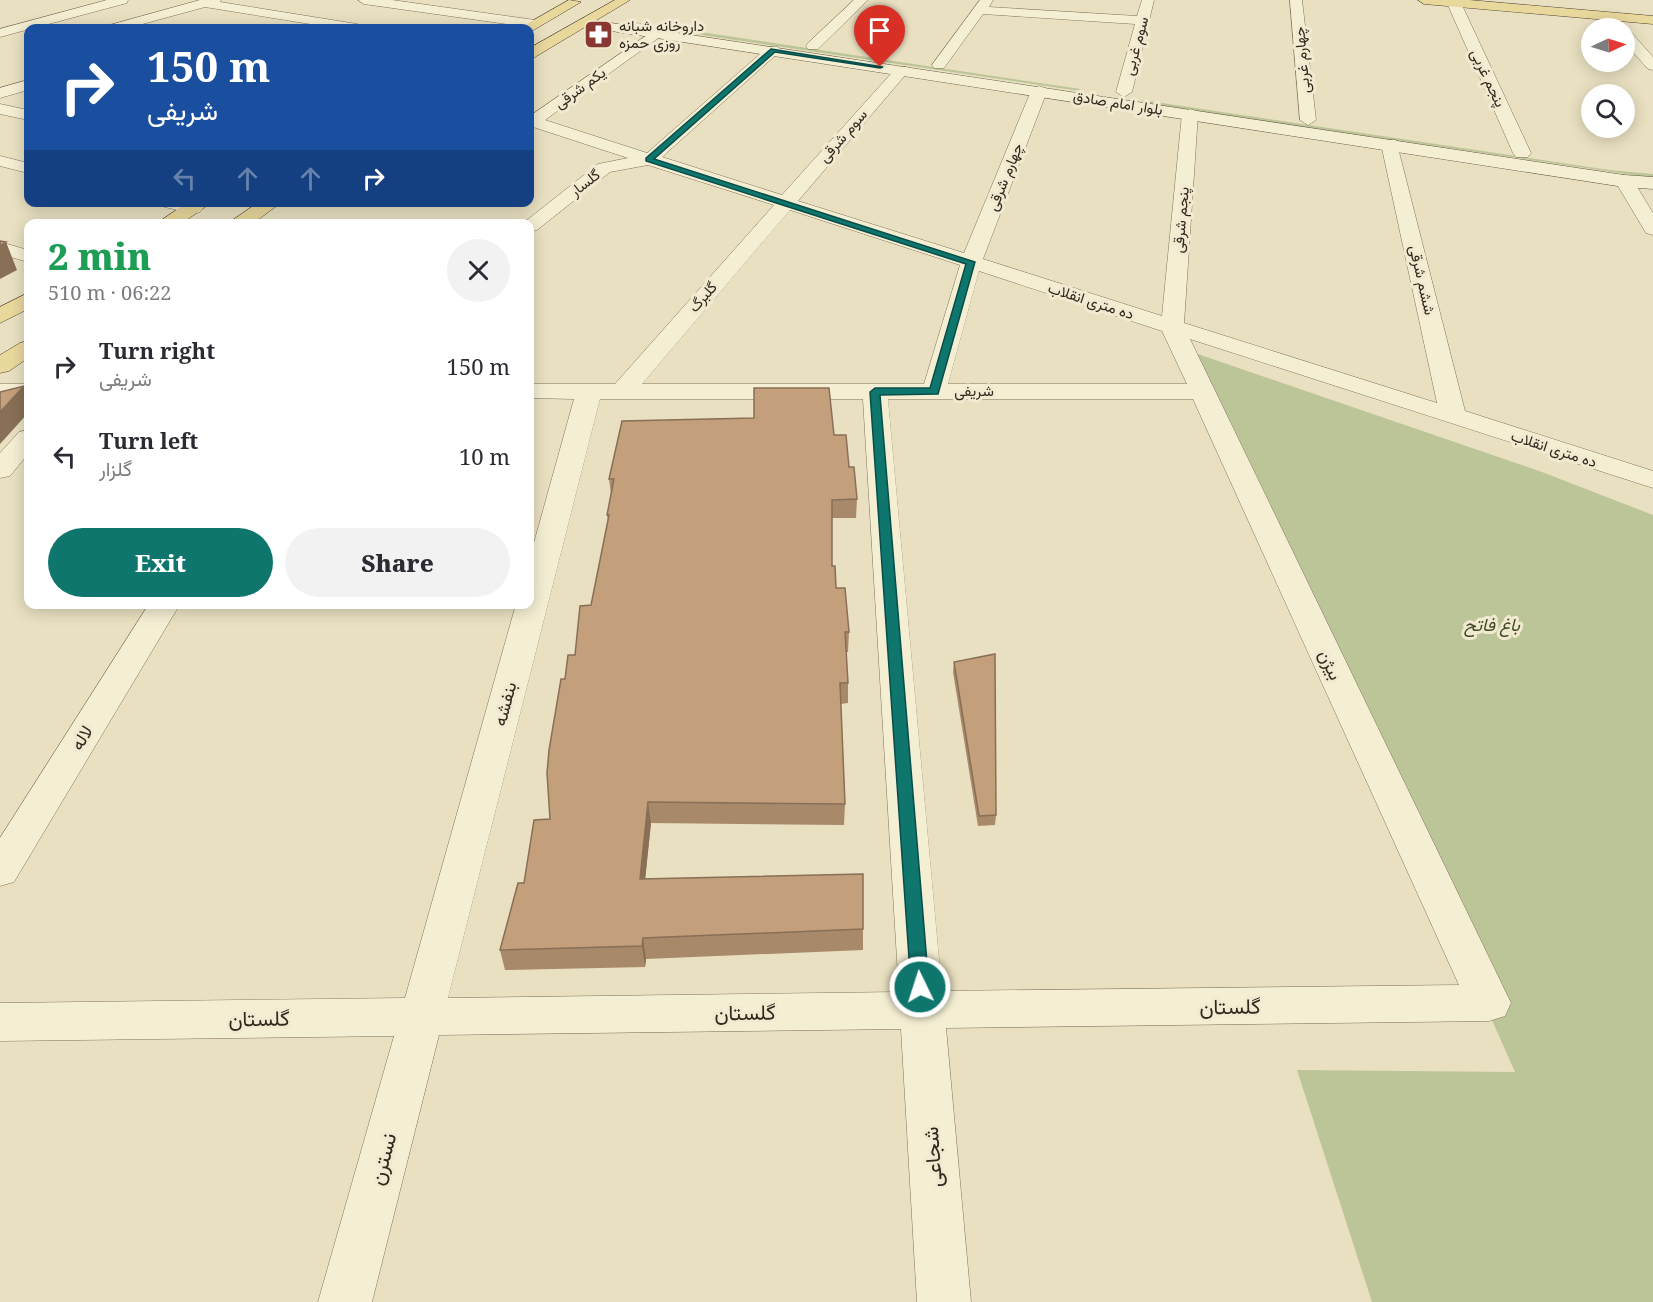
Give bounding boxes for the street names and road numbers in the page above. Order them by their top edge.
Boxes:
street label: سوم غربی [1118,14,1153,78]
street label: چهارم غربی [1288,26,1315,94]
street label: پنجم غربی [1466,45,1511,110]
street label: یکم شرقی [550,62,610,113]
street label: بلوار امام صادق [1072,85,1164,120]
street label: سوم شرقی [814,104,872,167]
street label: چهارم شرقی [981,140,1028,214]
street label: گلسار [564,164,604,201]
street label: پنجم شرقی [1167,186,1194,254]
street label: ششم شرقی [1404,243,1441,317]
street label: گلبرگ [683,277,721,316]
street label: ده متری انقلاب [1046,277,1137,324]
street label: شریفی [954,380,994,401]
street label: ده متری انقلاب [1509,425,1600,472]
street label: بیژن [1313,645,1348,684]
street label: بنفشه [487,679,521,729]
street label: لاله [64,721,98,754]
street label: گلستان [1199,991,1261,1021]
street label: گلستان [714,997,776,1027]
street label: گلستان [228,1003,290,1033]
street label: شجاعی [916,1126,948,1188]
street label: نسترن [362,1130,402,1188]

